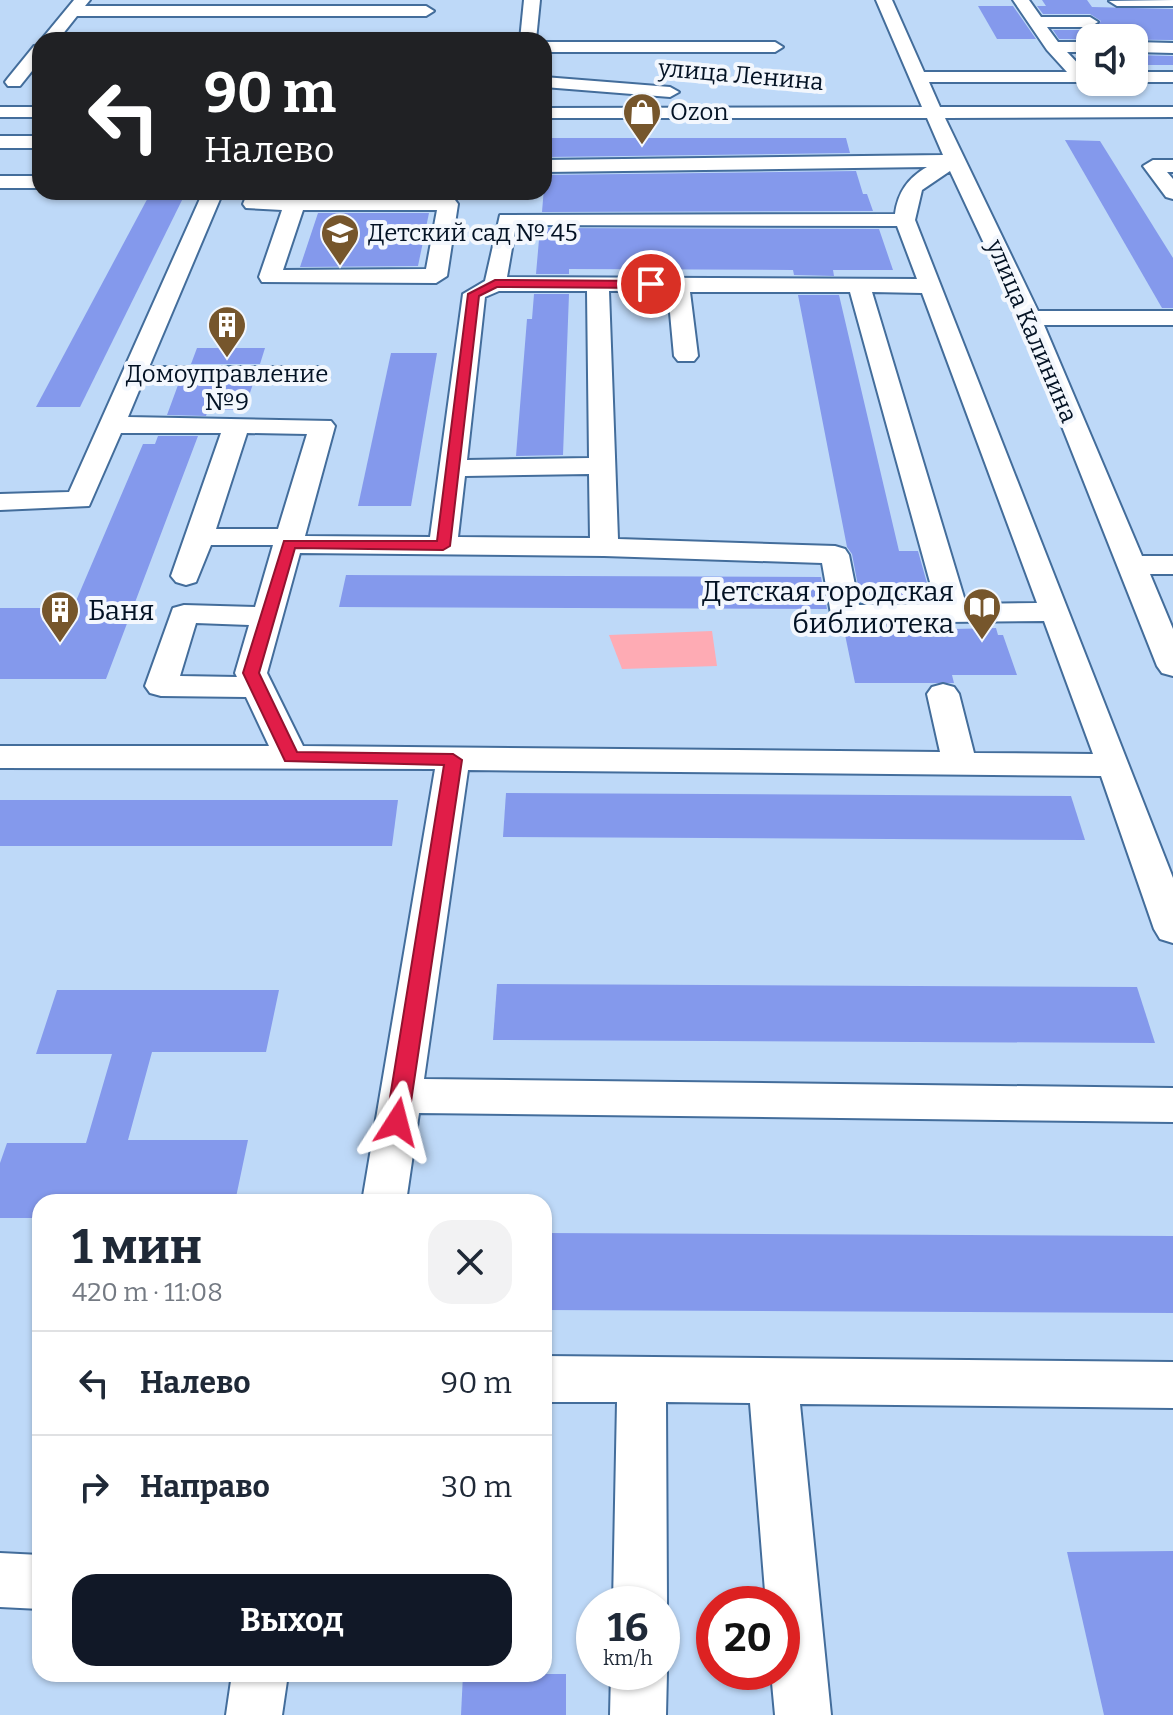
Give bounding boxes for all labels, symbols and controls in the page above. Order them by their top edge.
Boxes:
map controls [1076,24,1148,96]
button: sound [1076,24,1148,96]
street label: улица Ленина [656,54,825,96]
text: 90 m [204,60,336,127]
icon: left [72,64,176,168]
shop icon: Ozon [621,91,663,146]
place label: Ozon [670,98,728,126]
text: Налево [204,128,335,172]
school or university icon: Детский сад № 45 [319,212,361,267]
place label: Детский сад № 45 [368,219,578,247]
street label: улица Калинина [980,234,1083,427]
pin [617,250,685,318]
icon: arrive [629,262,673,306]
building icon: Домоуправление №9 [206,304,248,359]
place label: Домоуправление №9 [126,360,328,416]
place label: Детская городская библиотека [702,575,954,640]
library icon: Детская городская библиотека [961,586,1003,641]
building icon: Баня [39,589,81,644]
place label: Баня [88,594,154,627]
position arrow [355,1080,439,1164]
text: 1 мин [72,1218,202,1276]
button: close [428,1220,512,1304]
text: 420 m · 11:08 [72,1277,223,1308]
icon: left [72,1361,116,1405]
text: Налево [140,1365,251,1401]
text: 90 m [441,1365,512,1401]
icon: right [72,1465,116,1509]
text: Направо [140,1469,270,1505]
text: 30 m [441,1469,512,1505]
button: Выход [72,1574,512,1666]
speed limit sign: 20 [696,1586,800,1690]
text: 16 [608,1604,648,1652]
text: km/h [603,1646,653,1670]

